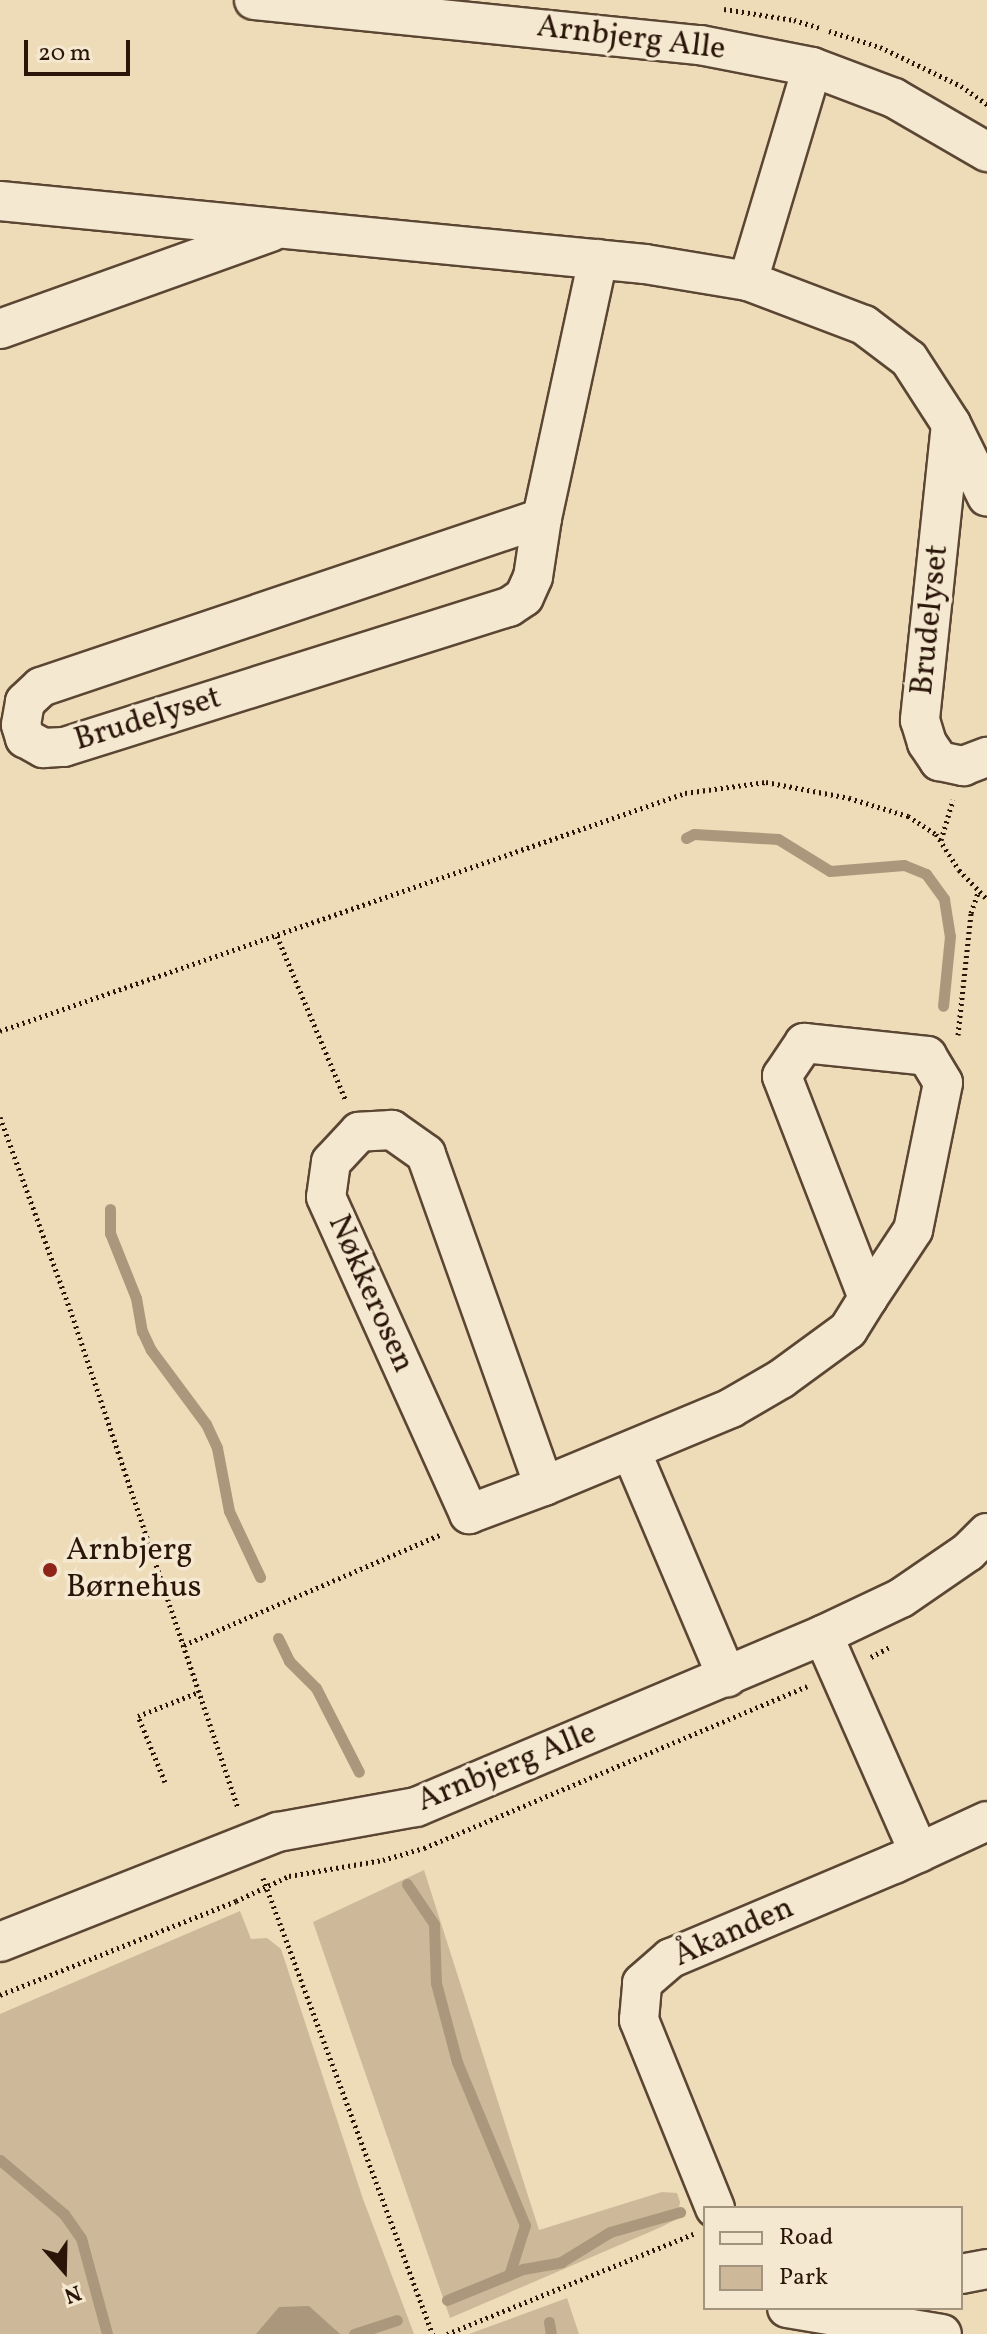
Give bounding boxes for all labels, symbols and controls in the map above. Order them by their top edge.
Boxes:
street label: Arnbjerg Alle [534,8,728,70]
scale bar [28,24,134,74]
text: 20 m [38,37,91,71]
street label: Brudelyset [904,543,958,697]
street label: Brudelyset [70,679,226,761]
street label: Nøkkerosen [318,1209,422,1379]
place label: Arnbjerg Børnehus [66,1533,201,1608]
marker: Arnbjerg Børnehus [41,1561,59,1579]
street label: Arnbjerg Alle [412,1715,602,1821]
street label: Åkanden [668,1890,800,1976]
legend [703,2206,963,2310]
text: Road [779,2221,833,2255]
north arrow [24,2230,104,2310]
text: Park [779,2261,828,2295]
text: N [60,2276,85,2310]

